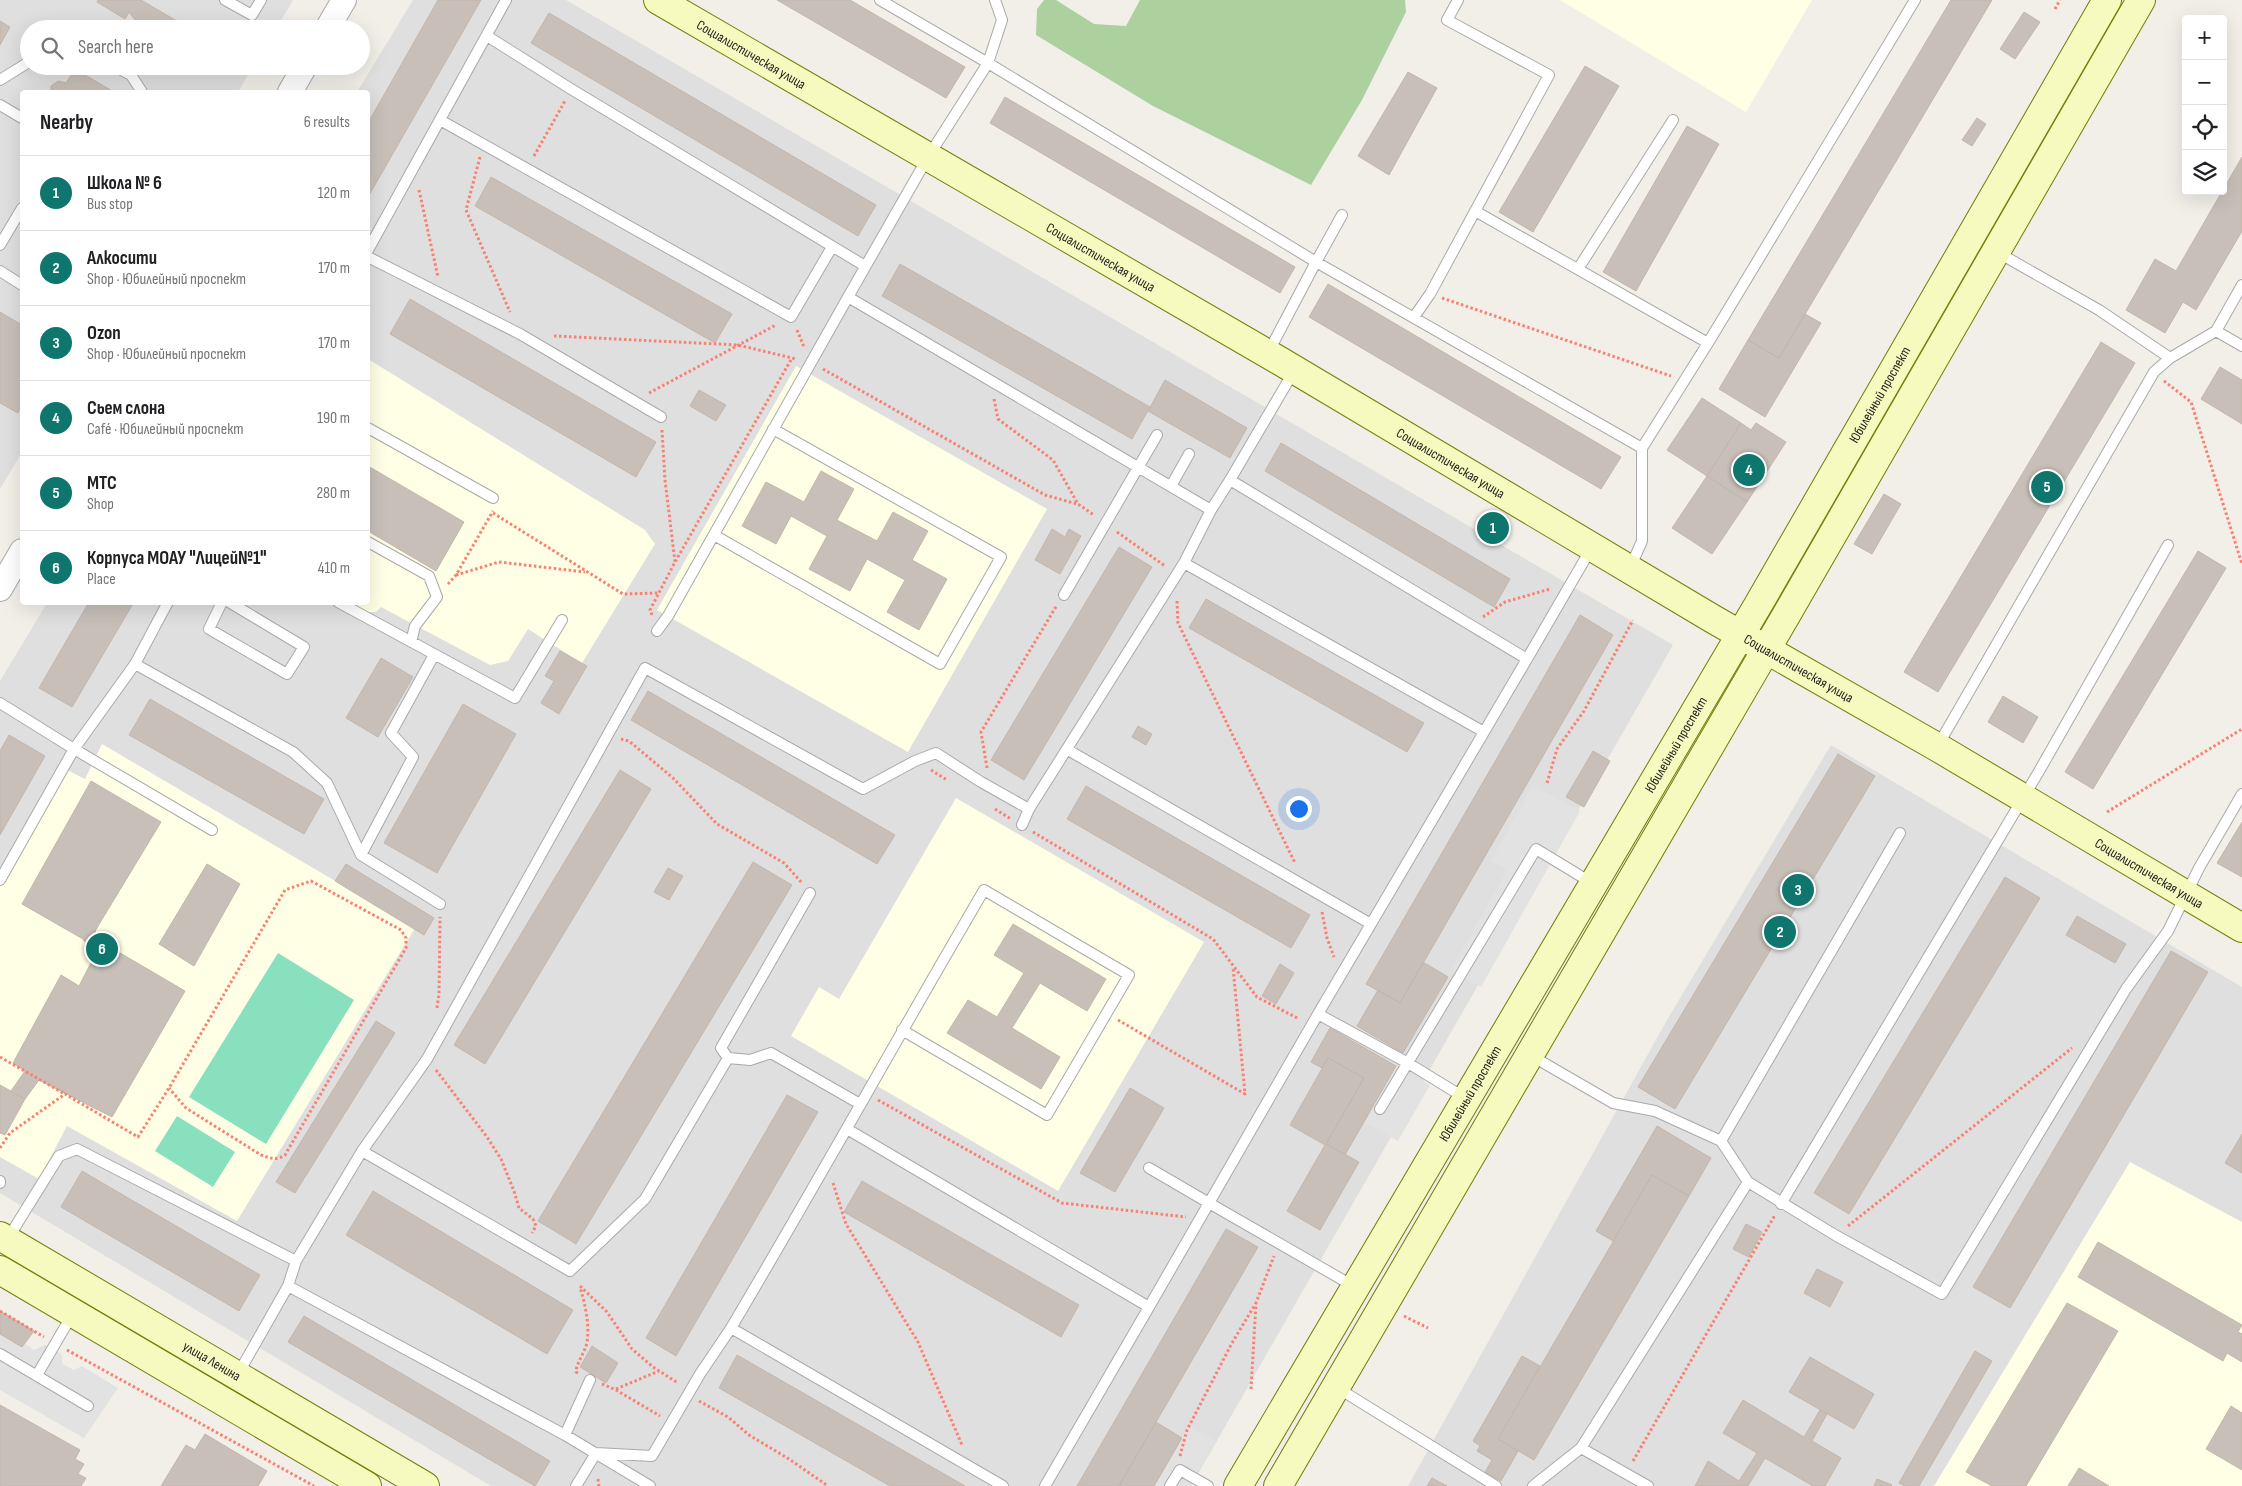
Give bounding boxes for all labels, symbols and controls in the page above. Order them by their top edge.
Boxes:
map controls [2182,15,2227,195]
button: + [2182,15,2227,60]
street label: Социалистическая улица [694,16,809,93]
search box [20,20,370,75]
icon: search [38,34,66,62]
text: Search here [78,36,154,59]
button: − [2182,60,2227,105]
button: locate [2182,105,2227,150]
text: Nearby [40,110,93,135]
text: 6 results [304,113,350,132]
button: layers [2182,150,2227,195]
text: Школа № 6 [87,172,162,195]
text: 1 [53,184,59,203]
text: 120 m [318,184,350,203]
text: Bus stop [87,195,133,214]
street label: Социалистическая улица [1043,219,1158,296]
text: Алкосити [87,247,157,270]
text: 2 [52,259,60,278]
text: 170 m [318,259,350,278]
text: Shop · Юбилейный проспект [87,270,246,289]
text: Ozon [87,322,121,345]
text: 3 [52,334,60,353]
text: 170 m [318,334,350,353]
street label: Юбилейный проспект [1845,344,1914,446]
text: Shop · Юбилейный проспект [87,345,246,364]
text: Сьем слона [87,397,165,420]
text: 4 [52,409,60,428]
text: 190 m [317,409,350,428]
text: Café · Юбилейный проспект [87,420,243,439]
street label: Социалистическая улица [1393,424,1508,502]
pin: 4 [1733,451,1765,489]
pin: 5 [2031,468,2063,506]
text: МТС [87,472,117,495]
text: 5 [52,484,60,503]
text: 280 m [316,484,350,503]
text: Shop [87,495,114,514]
pin: 1 [1477,509,1509,547]
text: Корпуса МОАУ "Лицей№1" [87,547,267,570]
text: 6 [52,559,60,578]
text: 410 m [318,559,350,578]
text: Place [87,570,116,589]
street label: Социалистическая улица [1741,630,1856,706]
street label: Юбилейный проспект [1641,694,1711,796]
your location [1286,796,1312,822]
street label: Социалистическая улица [2092,835,2206,912]
pin: 3 [1782,871,1814,909]
pin: 2 [1764,913,1796,951]
pin: 6 [86,930,118,968]
street label: Юбилейный проспект [1435,1043,1505,1145]
street label: улица Ленина [180,1338,244,1385]

